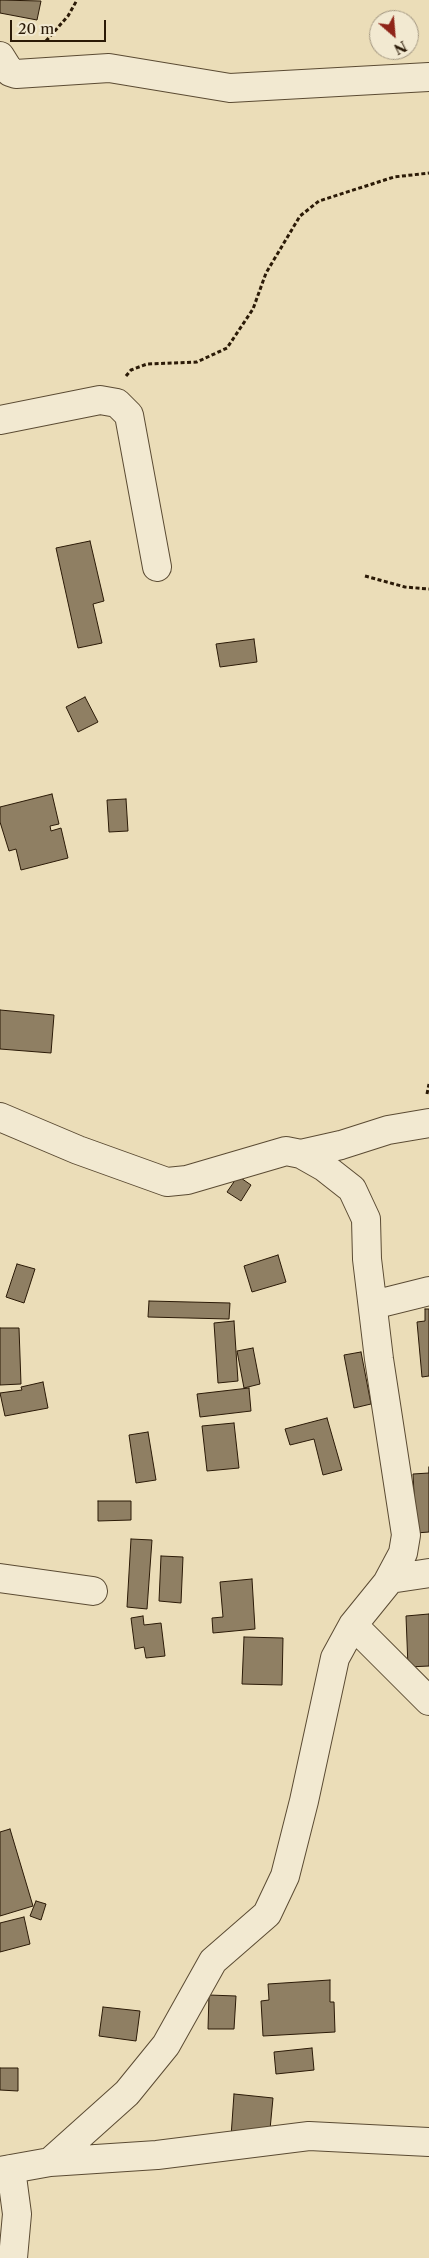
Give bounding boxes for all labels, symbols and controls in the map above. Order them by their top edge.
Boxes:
scale bar [12,10,109,42]
north arrow [369,10,419,60]
text: 20 m [18,19,54,38]
text: N [391,37,410,58]

